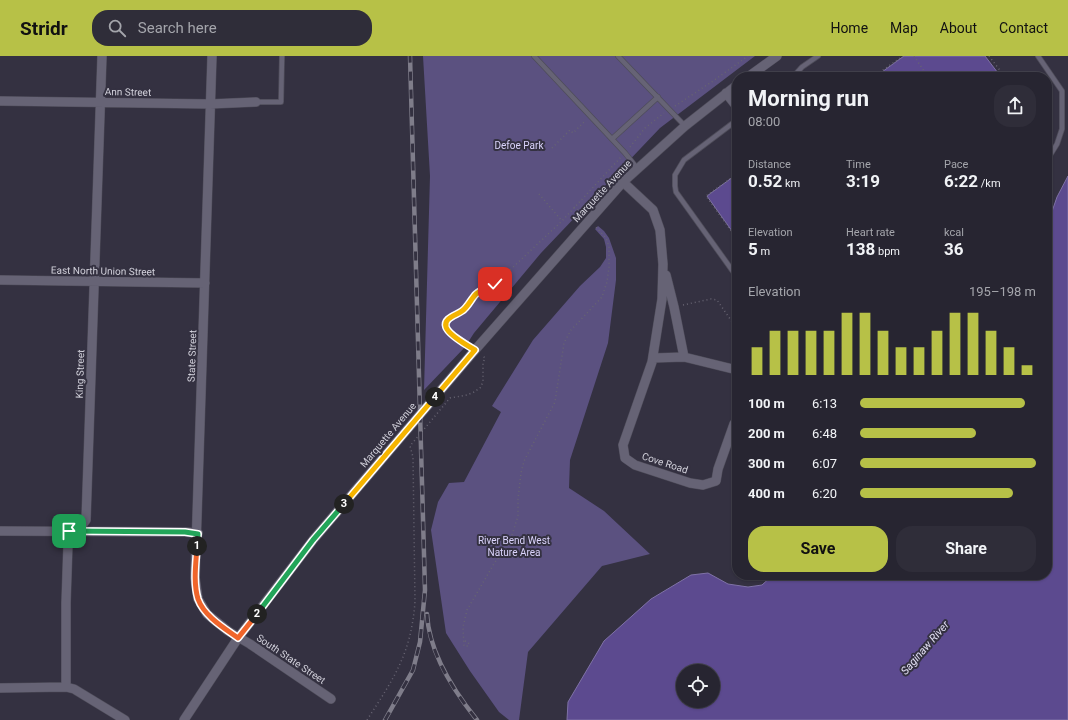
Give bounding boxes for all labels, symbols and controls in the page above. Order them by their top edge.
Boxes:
search box [92,10,372,46]
text: Stridr [20,17,68,40]
icon: search [106,17,128,39]
text: Search here [138,19,217,37]
text: Home [830,20,868,36]
text: Map [890,20,918,36]
text: About [940,20,977,36]
text: Contact [999,20,1048,36]
button: share [994,85,1036,127]
street label: Ann Street [105,86,151,98]
text: Morning run [748,86,869,111]
text: 08:00 [748,114,780,129]
park label: Defoe Park [495,140,544,151]
street label: Marquette Avenue [570,158,634,224]
text: Distance [748,158,791,171]
text: Time [846,158,871,171]
text: Pace [944,158,968,171]
text: 0.52 [748,171,782,191]
text: 3:19 [846,171,880,191]
text: 6:22 [944,171,978,191]
text: km [782,177,800,190]
text: /km [978,177,1001,190]
text: Elevation [748,226,793,239]
text: Heart rate [846,226,895,239]
text: kcal [944,226,964,239]
text: 5 [748,239,758,259]
text: 138 [846,239,875,259]
text: 36 [944,239,964,259]
text: m [758,245,770,258]
text: bpm [875,245,900,258]
street label: East North Union Street [51,265,155,277]
pin [478,267,512,301]
icon: check [484,273,506,295]
text: Elevation [748,284,801,299]
text: 195–198 m [969,284,1036,299]
street label: State Street [186,330,198,382]
street label: King Street [74,349,86,399]
pin: 4 [425,387,445,407]
text: 4 [432,390,438,403]
text: 100 m [748,396,785,411]
text: 6:13 [812,396,837,411]
street label: Marquette Avenue [358,400,418,470]
text: 200 m [748,426,785,441]
text: 6:48 [812,426,837,441]
street label: Cove Road [641,450,689,476]
text: 300 m [748,456,785,471]
text: 6:07 [812,456,837,471]
text: 400 m [748,486,785,501]
text: 6:20 [812,486,837,501]
pin: 3 [334,494,354,514]
text: 3 [341,497,347,510]
pin [52,514,86,548]
icon: arrive [58,520,80,542]
button: Save [748,526,888,572]
button: Share [896,526,1036,572]
park label: River Bend West Nature Area [478,535,550,558]
pin: 1 [187,536,207,556]
text: 1 [194,539,200,552]
pin: 2 [247,604,267,624]
text: 2 [254,607,260,620]
water label: Saginaw River [898,618,952,677]
street label: South State Street [255,632,327,686]
map controls [676,664,720,708]
button: locate [676,664,720,708]

